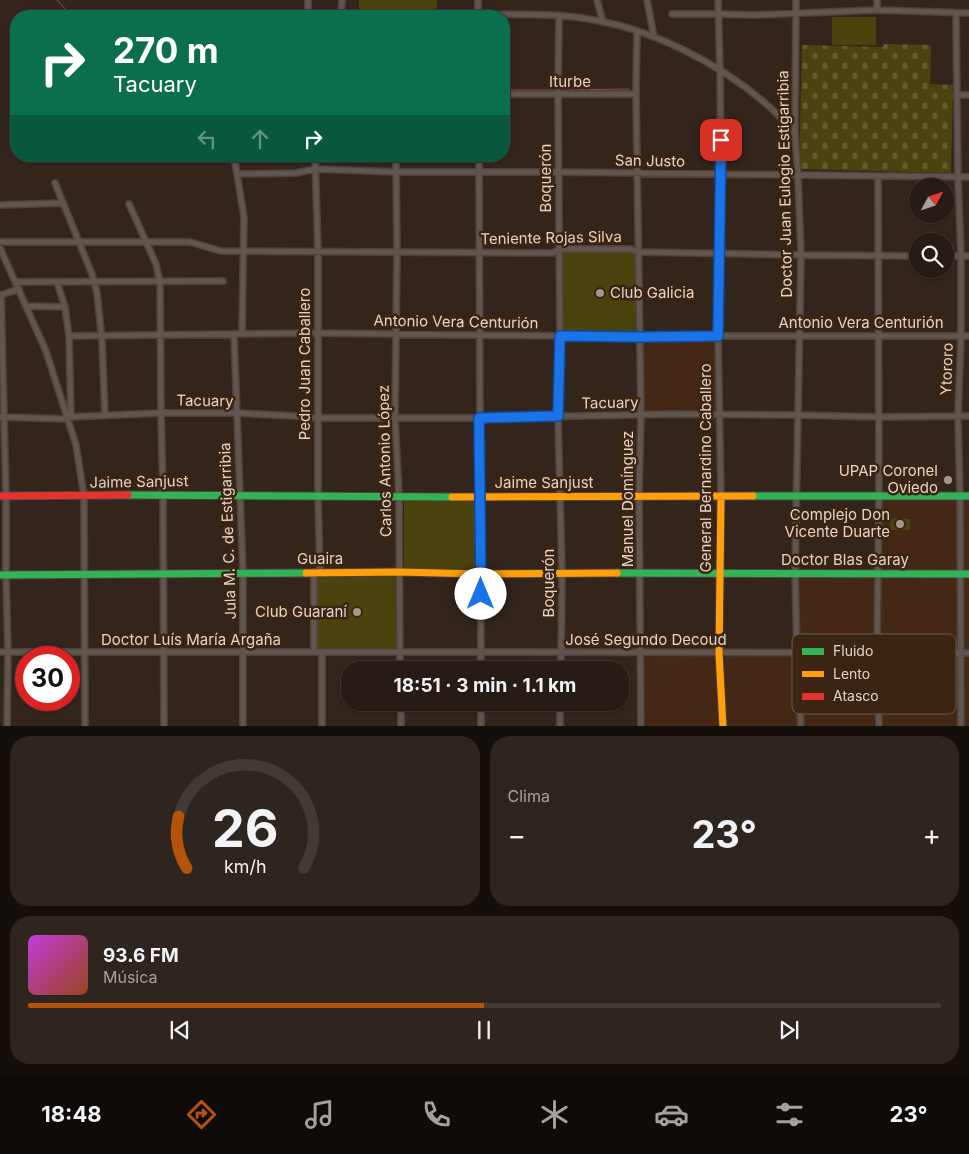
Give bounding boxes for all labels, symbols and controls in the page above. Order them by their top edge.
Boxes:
text: 270 m [113,29,219,71]
icon: right [30,30,95,95]
street label: Doctor Juan Eulogio Estigarribia [773,70,796,298]
text: Tacuary [113,71,197,97]
street label: Iturbe [549,72,591,91]
pin [700,119,742,161]
icon: left [193,125,221,153]
icon: ahead [246,125,274,153]
icon: right [299,125,327,153]
icon: arrive [707,126,735,154]
street label: Boquerón [536,144,555,212]
street label: San Justo [615,150,685,171]
north arrow [909,178,954,222]
map controls [909,178,954,278]
street label: Teniente Rojas Silva [480,227,622,248]
button: search [909,233,954,278]
place label: Club Galicia [610,283,694,302]
marker: Club Galicia [594,287,606,299]
street label: Pedro Juan Caballero [295,288,314,440]
street label: Antonio Vera Centurión [373,311,539,332]
street label: Antonio Vera Centurión [778,313,944,332]
street label: Ytororo [936,342,957,396]
street label: General Bernardino Caballero [696,363,715,573]
street label: Carlos Antonio López [374,385,395,537]
street label: Tacuary [176,391,234,411]
street label: Tacuary [581,392,639,412]
street label: Manuel Domínguez [618,431,637,567]
street label: Jula M. C. de Estigarribia [215,442,240,620]
place label: UPAP Coronel Oviedo [839,461,938,497]
street label: Jaime Sanjust [89,471,189,492]
street label: Jaime Sanjust [495,473,594,492]
marker: UPAP Coronel Oviedo [942,474,954,486]
place label: Complejo Don Vicente Duarte [785,505,890,541]
marker: Complejo Don Vicente Duarte [894,518,906,530]
street label: Guaira [297,549,343,568]
street label: Boquerón [539,549,558,617]
street label: Doctor Blas Garay [781,550,910,569]
position arrow [454,567,506,619]
place label: Club Guaraní [255,602,347,621]
marker: Club Guaraní [351,606,363,618]
street label: Doctor Luís María Argaña [101,630,281,649]
street label: José Segundo Decoud [565,630,727,649]
legend [792,634,956,714]
text: Fluido [833,642,873,659]
speed limit sign: 30 [15,646,80,711]
text: Lento [833,665,870,682]
text: 18:51 · 3 min · 1.1 km [394,674,576,697]
text: Atasco [833,687,879,704]
text: Clima [508,786,550,806]
text: 26 [211,797,278,860]
text: 23° [691,811,757,857]
text: − [508,818,526,852]
text: + [922,818,941,852]
text: km/h [224,856,266,877]
text: 93.6 FM [103,944,179,967]
text: Música [103,967,158,987]
icon: previous [166,1016,194,1044]
icon: pause [470,1016,498,1044]
icon: next [775,1016,803,1044]
icon: directions [184,1097,219,1132]
icon: music [302,1097,337,1132]
icon: phone [419,1097,454,1132]
icon: climate [537,1097,572,1132]
icon: car [654,1097,689,1132]
icon: filters [772,1097,807,1132]
text: 18:48 [41,1101,102,1127]
text: 23° [890,1101,928,1127]

